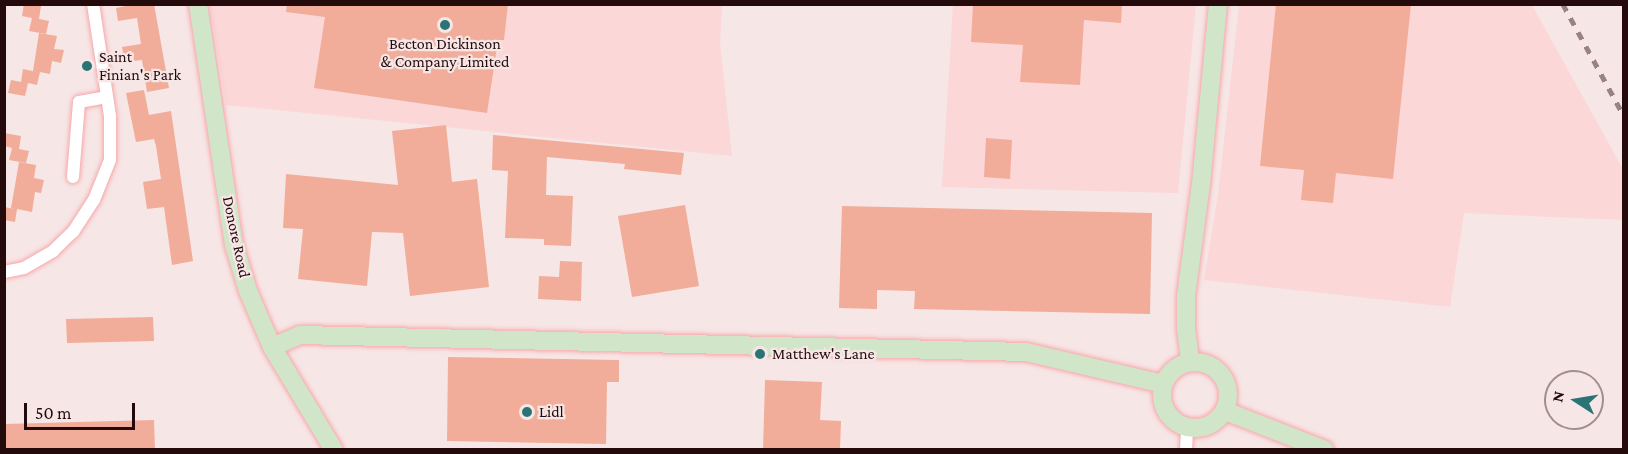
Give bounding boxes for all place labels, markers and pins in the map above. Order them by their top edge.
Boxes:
marker: Becton Dickinson & Company Limited [438,18,452,32]
place label: Becton Dickinson & Company Limited [381,34,509,72]
place label: Saint Finian's Park [99,47,181,85]
marker: Saint Finian's Park [80,59,94,73]
place label: Matthew's Lane [772,344,875,364]
marker: Matthew's Lane [753,347,767,361]
place label: Lidl [539,402,564,422]
marker: Lidl [520,405,534,419]

